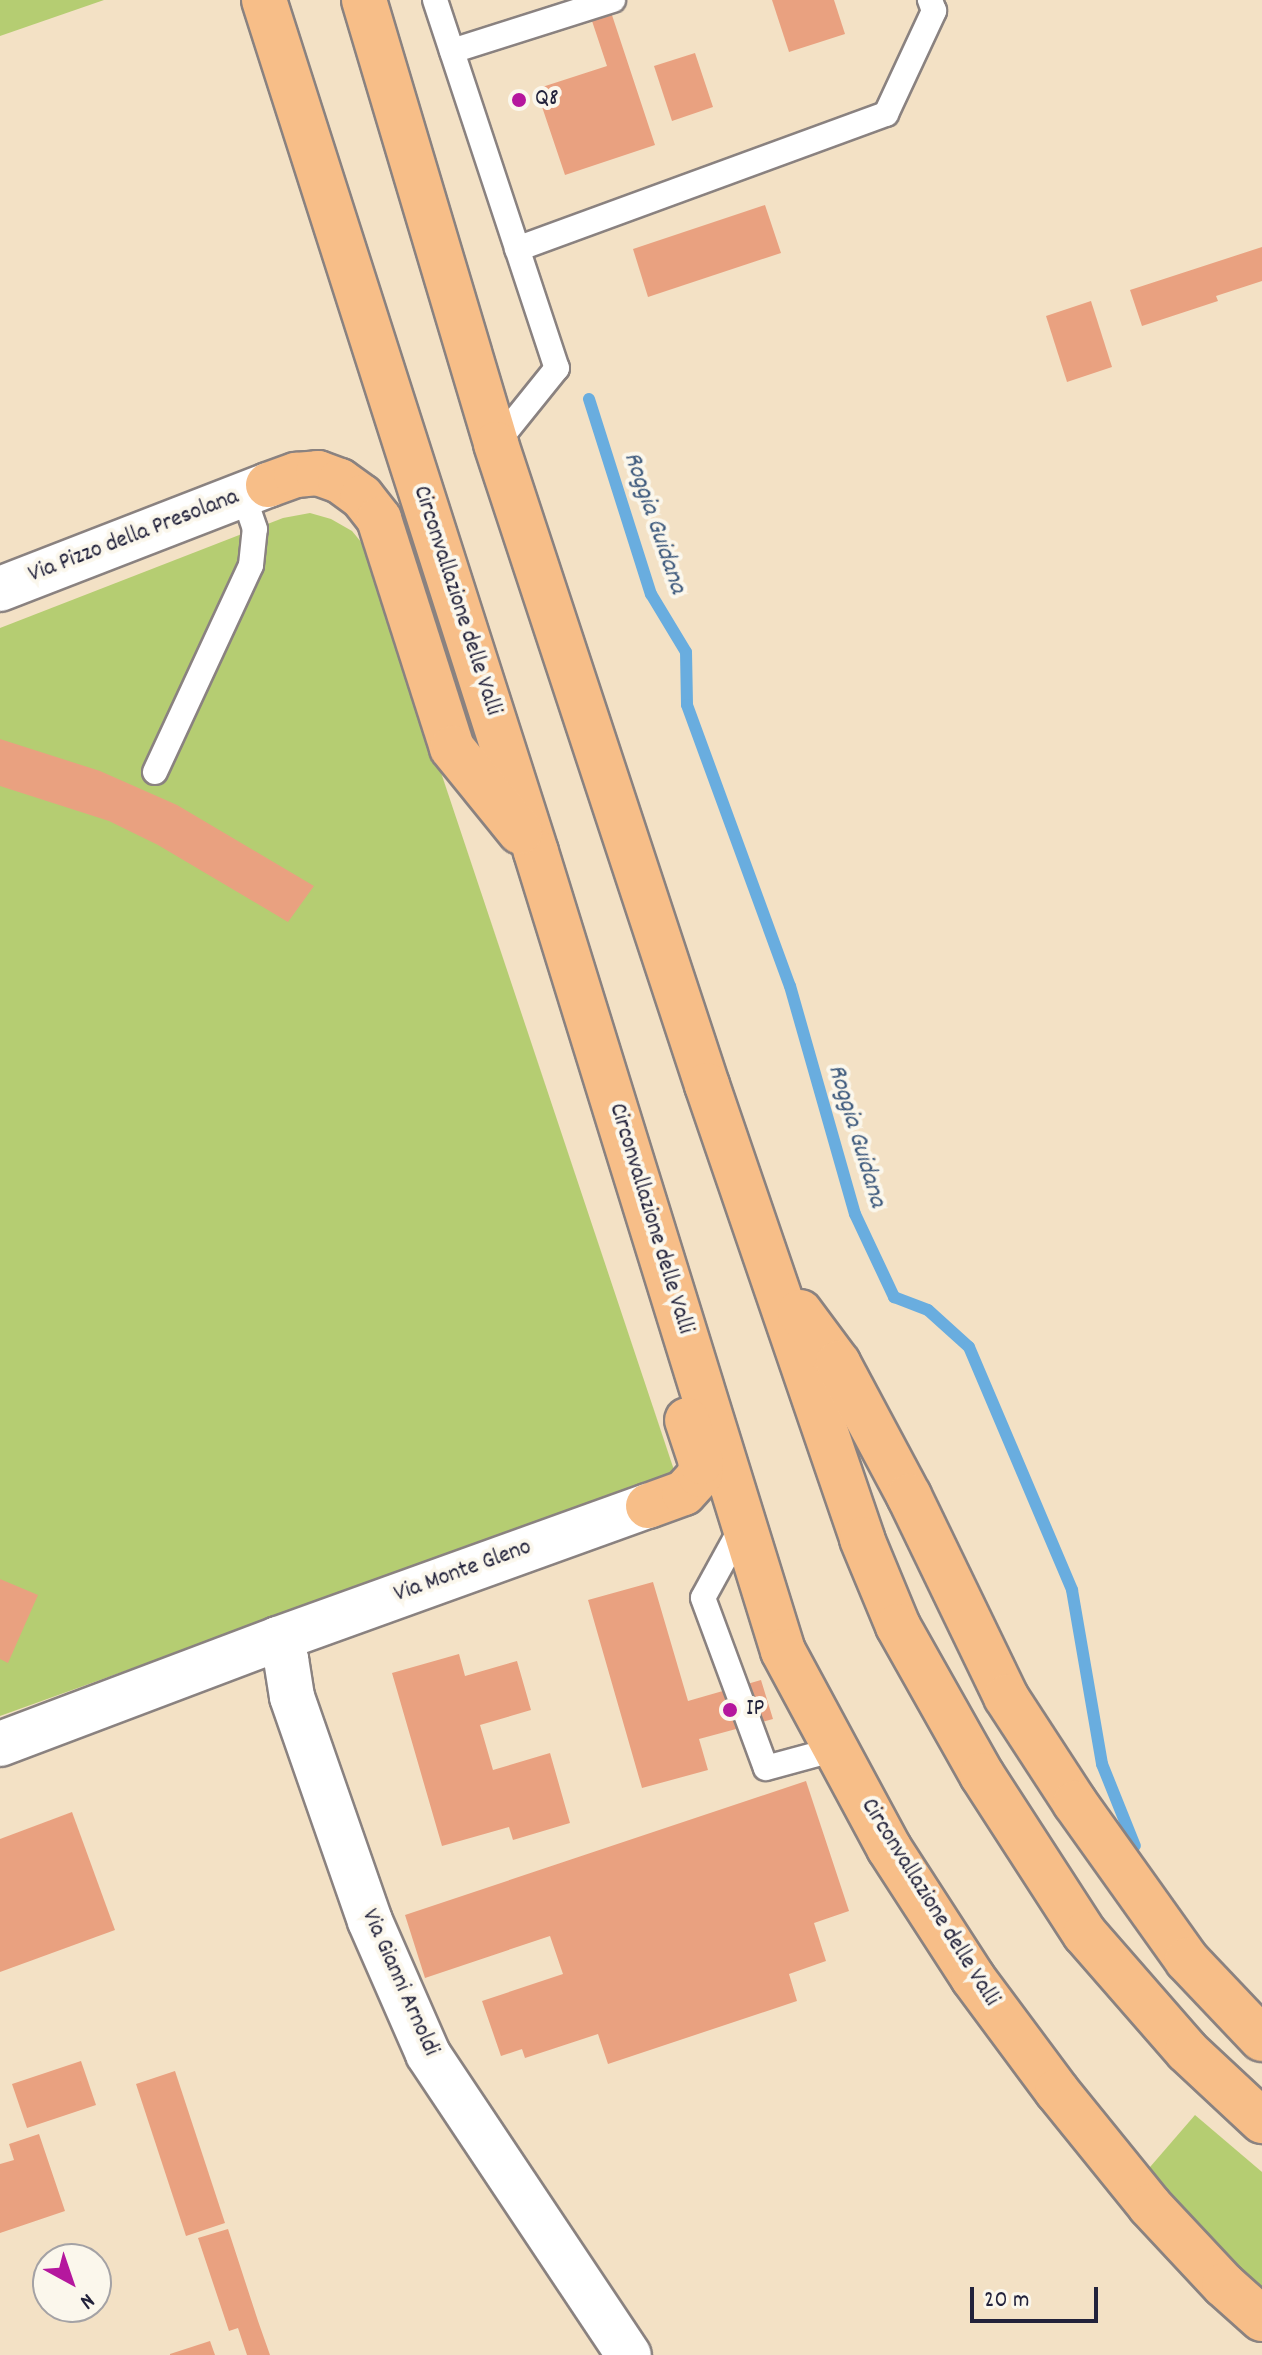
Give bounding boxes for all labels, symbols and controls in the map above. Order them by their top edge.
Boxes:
place label: Q8 [535,86,559,114]
marker: Q8 [510,91,528,109]
water label: Roggia Guidana [615,448,693,598]
street label: Circonvallazione delle Valli [405,483,507,719]
street label: Via Pizzo della Presolana [25,484,243,590]
water label: Roggia Guidana [820,1061,892,1211]
street label: Circonvallazione delle Valli [601,1100,699,1338]
street label: Via Monte Gleno [391,1534,535,1610]
place label: IP [746,1696,764,1724]
marker: IP [721,1701,739,1719]
street label: Circonvallazione delle Valli [853,1794,1005,2012]
street label: Via Gianni Arnoldi [354,1905,444,2061]
north arrow [32,2243,112,2323]
scale bar [974,2271,1102,2321]
text: 20 m [984,2284,1030,2318]
text: N [72,2285,101,2316]

